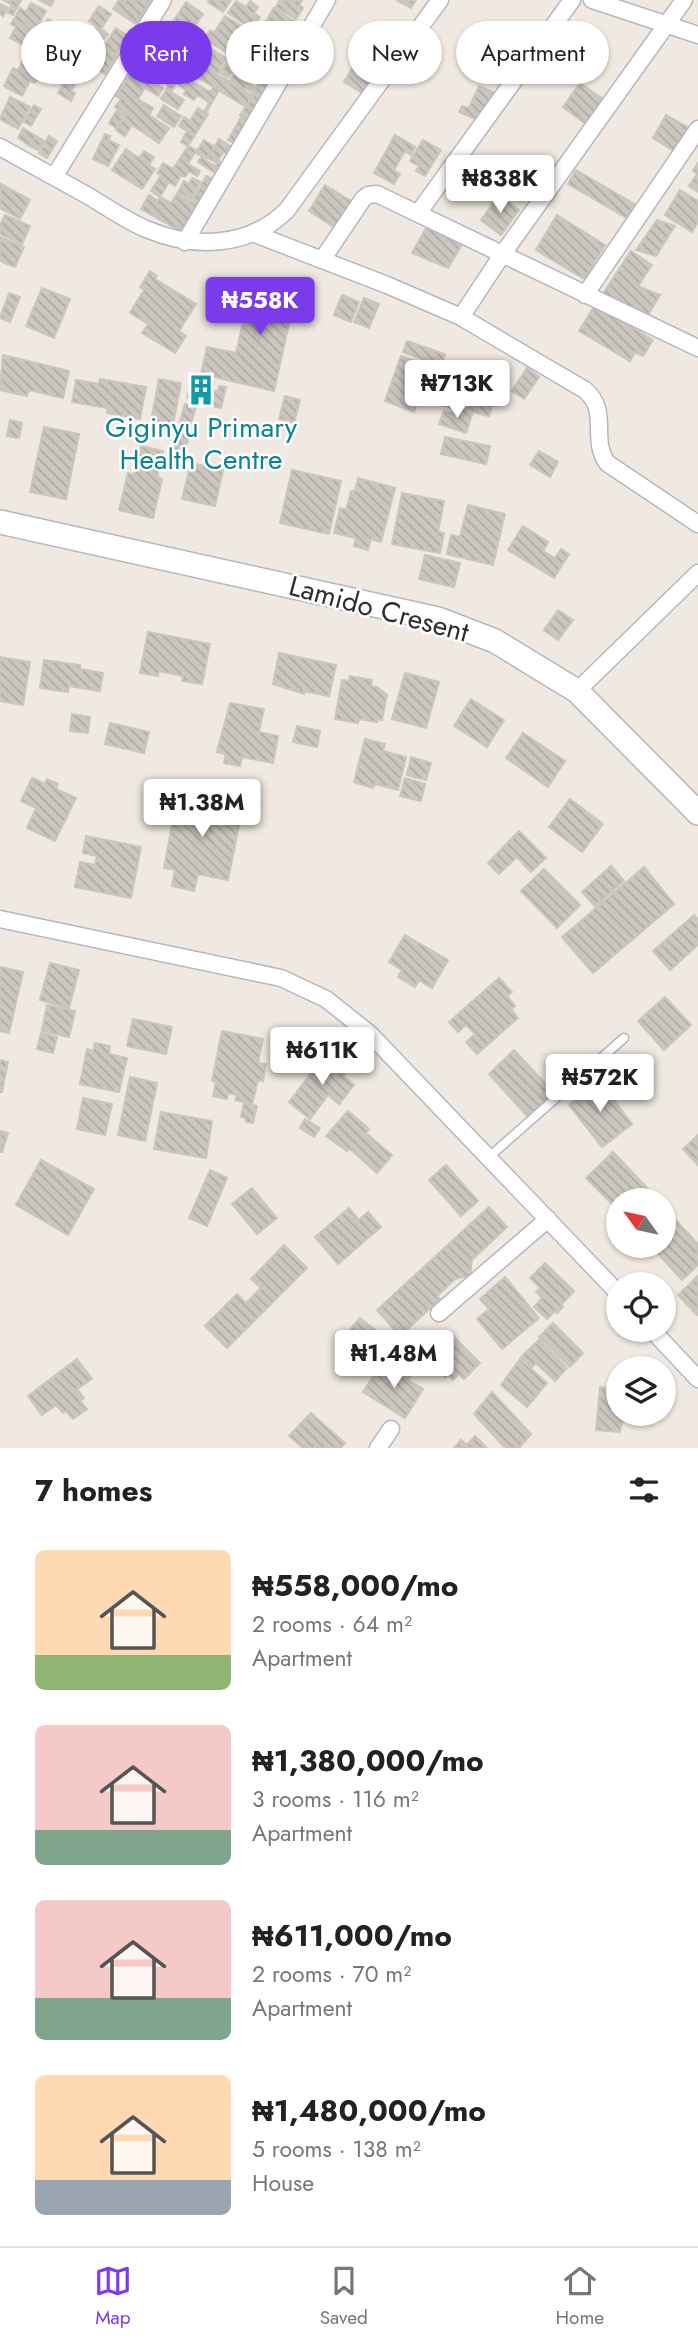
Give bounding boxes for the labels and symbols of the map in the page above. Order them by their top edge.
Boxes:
pin: ₦838K [451,156,549,215]
pin: ₦558K [211,278,309,337]
pin: ₦713K [408,360,506,420]
building icon: Giginyu Primary Health Centre [184,373,218,407]
place label: Giginyu Primary Health Centre [105,407,298,480]
street label: Lamido Cresent [284,565,474,653]
pin: ₦1.38M [145,780,259,839]
pin: ₦611K [273,1028,371,1087]
pin: ₦572K [551,1054,649,1114]
north arrow [606,1188,676,1258]
pin: ₦1.48M [337,1330,451,1390]

